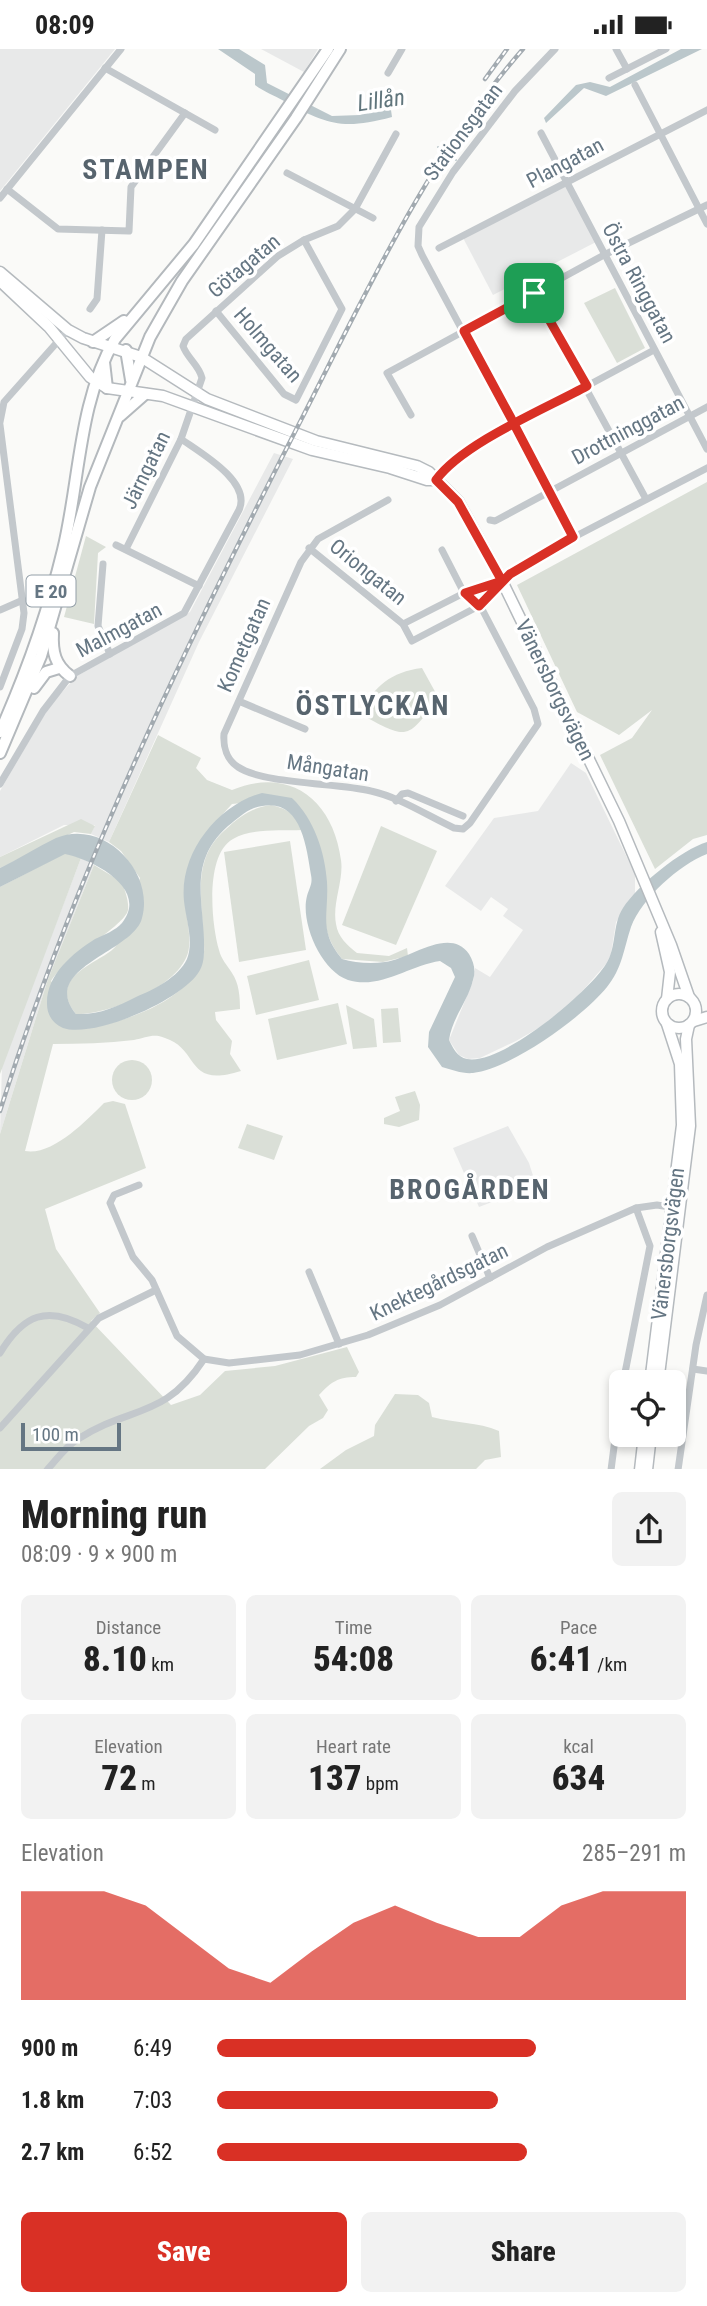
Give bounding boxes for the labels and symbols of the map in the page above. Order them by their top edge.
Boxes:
street label: Stationsgatan [419,79,507,185]
water label: Lillån [356,84,406,117]
street label: Plangatan [522,133,608,193]
district label: STAMPEN [82,153,210,186]
street label: Östra Ringgatan [597,219,681,347]
street label: Götagatan [203,229,285,303]
pin [504,263,564,323]
street label: Holmgatan [229,303,307,387]
street label: Drottninggatan [568,390,688,470]
street label: Järngatan [117,427,175,513]
street label: Oriongatan [325,534,411,610]
road number: E 20 [26,575,76,607]
street label: Kometgatan [213,594,275,696]
street label: Malmgatan [72,597,166,663]
street label: Vänersborgsvägen [511,616,599,764]
district label: ÖSTLYCKAN [296,689,450,722]
street label: Mångatan [285,750,371,786]
street label: Vänersborgsvägen [647,1166,689,1322]
district label: BROGÅRDEN [389,1172,551,1206]
street label: Knektegårdsgatan [366,1238,512,1326]
scale bar [21,1421,121,1452]

